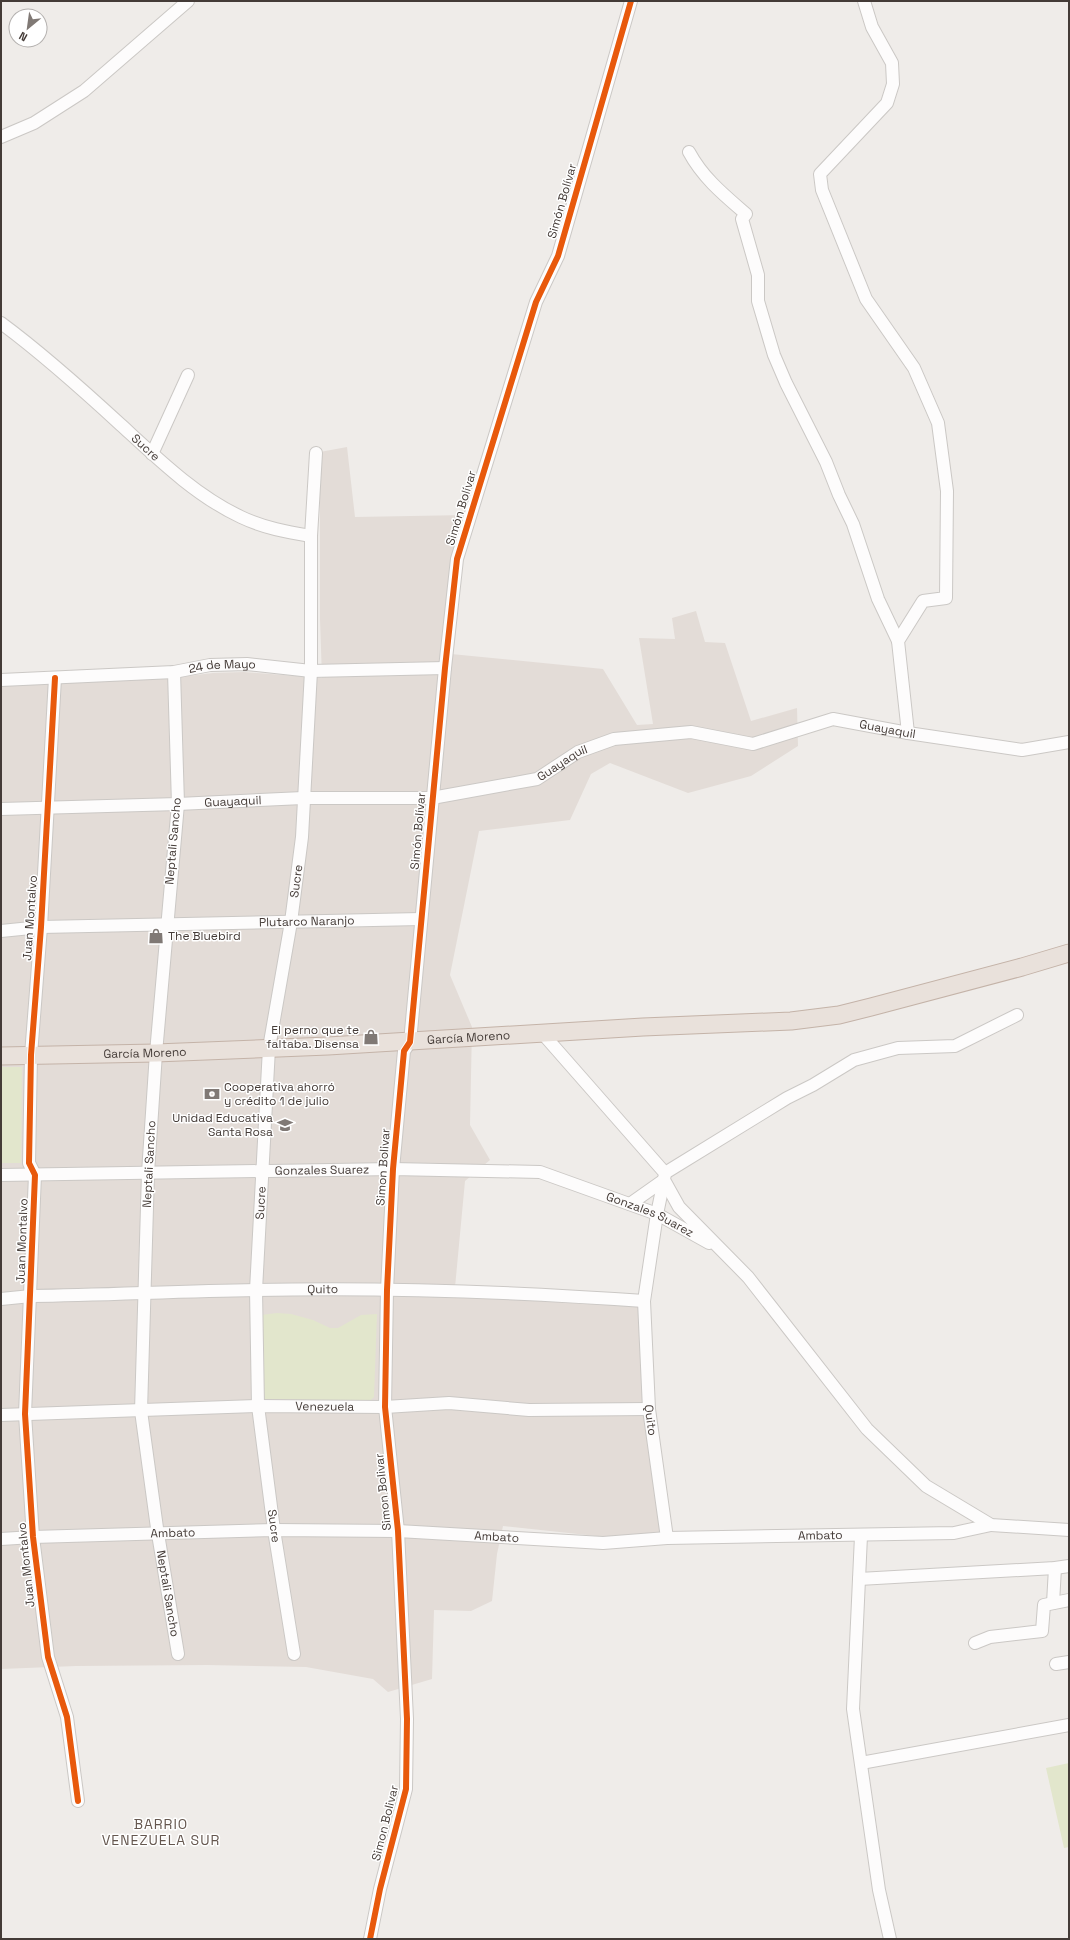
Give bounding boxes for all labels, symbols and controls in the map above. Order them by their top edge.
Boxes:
north arrow [8,8,48,48]
text: N [17,29,30,45]
street label: Simón Bolívar [544,161,580,240]
street label: Sucre [128,430,163,465]
street label: Simón Bolívar [442,468,480,547]
street label: 24 de Mayo [187,656,257,677]
street label: Guayaquil [858,716,917,742]
street label: Guayaquil [534,741,590,785]
street label: Simón Bolívar [407,791,429,870]
street label: Guayaquil [204,792,262,811]
street label: Neptali Sancho [161,797,185,885]
street label: Sucre [286,864,306,899]
street label: Juan Montalvo [19,875,41,961]
street label: Plutarco Naranjo [259,912,355,930]
shop icon: The Bluebird [147,927,165,945]
place label: The Bluebird [168,928,241,944]
place label: El perno que te faltaba. Disensa [266,1022,359,1052]
street label: García Moreno [427,1027,511,1048]
shop icon: El perno que te faltaba. Disensa [362,1028,380,1046]
street label: García Moreno [103,1044,187,1062]
place label: Cooperativa ahorró y crédito 1 de julio [224,1079,335,1109]
bank icon: Cooperativa ahorró y crédito 1 de julio [203,1085,221,1103]
place label: Unidad Educativa Santa Rosa [172,1110,273,1140]
school or university icon: Unidad Educativa Santa Rosa [276,1116,294,1134]
street label: Neptali Sancho [139,1120,159,1208]
street label: Simon Bolivar [372,1127,394,1206]
street label: Gonzales Suarez [275,1161,369,1179]
street label: Sucre [252,1186,270,1220]
street label: Gonzales Suarez [604,1188,697,1241]
street label: Juan Montalvo [13,1198,31,1284]
street label: Quito [307,1281,338,1297]
street label: Venezuela [295,1398,354,1415]
street label: Quito [641,1404,661,1437]
street label: Simon Bolivar [371,1452,395,1531]
street label: Sucre [264,1508,284,1544]
street label: Juan Montalvo [14,1522,38,1608]
street label: Ambato [150,1524,196,1542]
street label: Ambato [474,1527,520,1546]
street label: Ambato [798,1527,843,1544]
street label: Neptali Sancho [153,1549,183,1638]
street label: Simon Bolivar [368,1783,402,1862]
district label: BARRIO VENEZUELA SUR [102,1815,220,1849]

